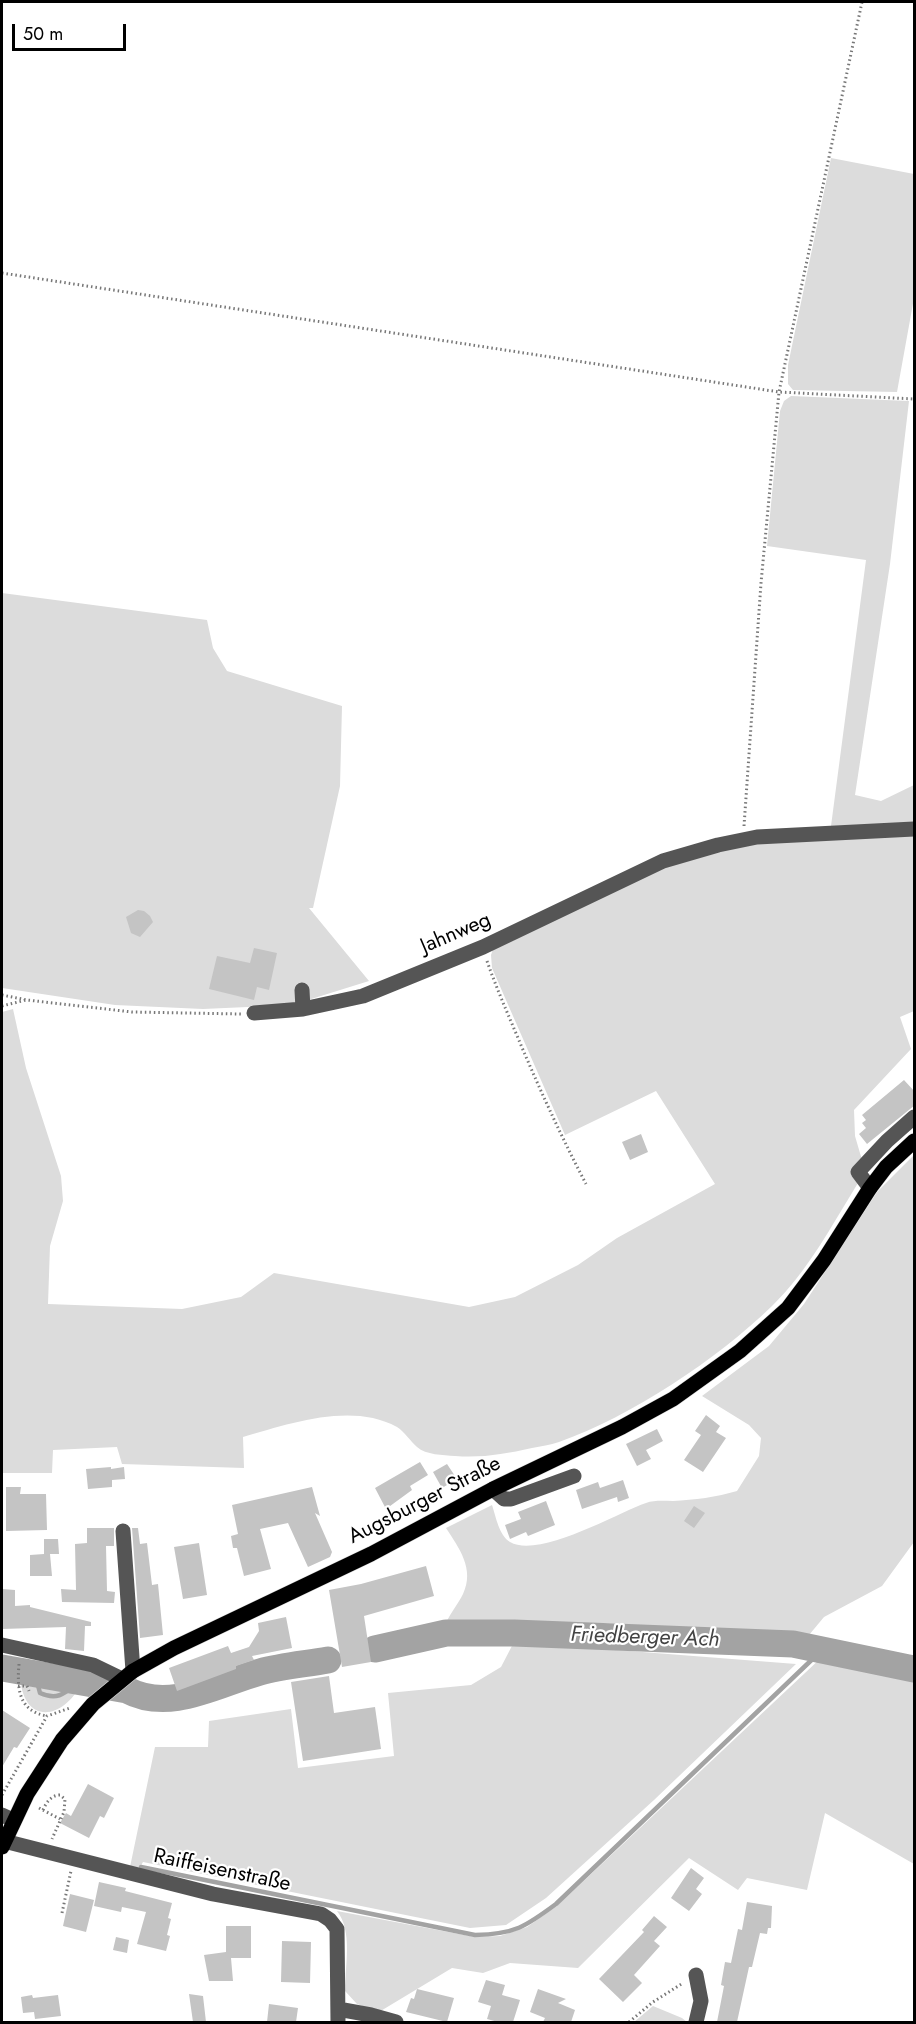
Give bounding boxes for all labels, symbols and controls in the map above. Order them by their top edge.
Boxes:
scale bar [15,12,129,50]
text: 50 m [23,21,63,47]
street label: Jahnweg [417,908,495,960]
street label: Augsburger Straße [345,1452,505,1550]
water label: Friedberger Ach [570,1622,720,1654]
street label: Raiffeisenstraße [151,1844,293,1898]

